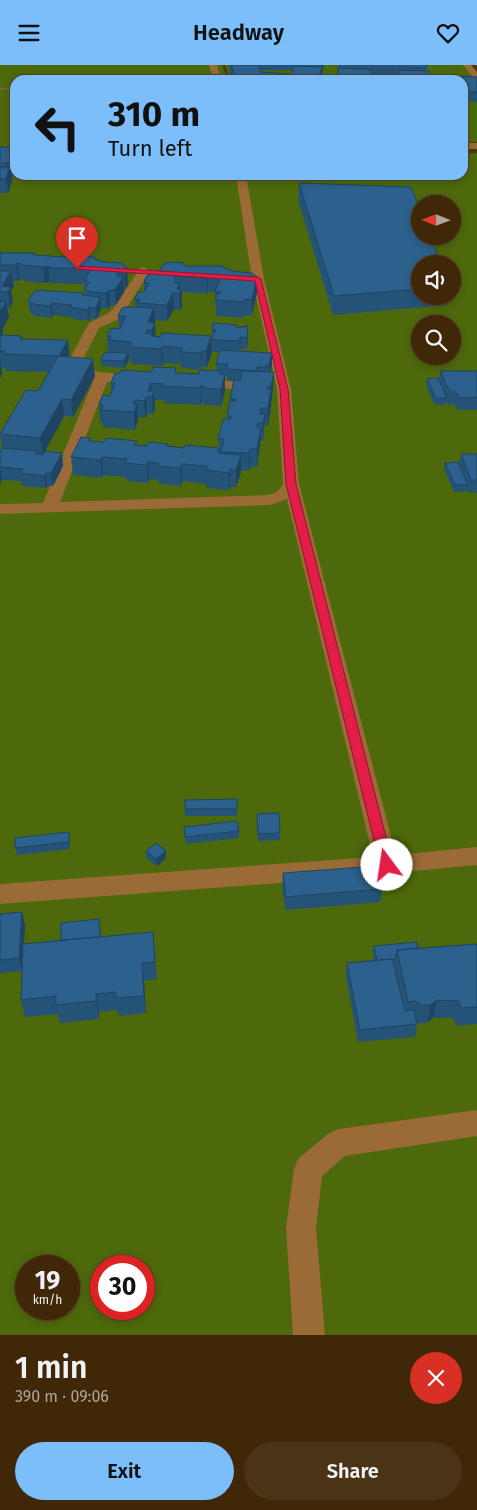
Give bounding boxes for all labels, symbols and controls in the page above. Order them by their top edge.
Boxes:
icon: menu [15,19,43,47]
text: Headway [193,19,284,46]
icon: heart [434,19,462,47]
text: 310 m [108,93,200,135]
icon: left [25,95,90,160]
text: Turn left [108,135,192,162]
north arrow [411,195,461,245]
map controls [411,195,461,365]
pin [56,217,98,268]
icon: arrive [63,224,91,252]
button: sound [411,255,461,305]
button: search [411,315,461,365]
position arrow [360,838,412,890]
speed limit sign: 30 [90,1255,155,1320]
text: 19 [35,1266,60,1296]
text: km/h [33,1293,62,1307]
text: 1 min [15,1350,87,1386]
button: close [410,1352,462,1404]
text: 390 m · 09:06 [15,1387,109,1406]
button: Exit [15,1442,234,1500]
button: Share [244,1442,462,1500]

